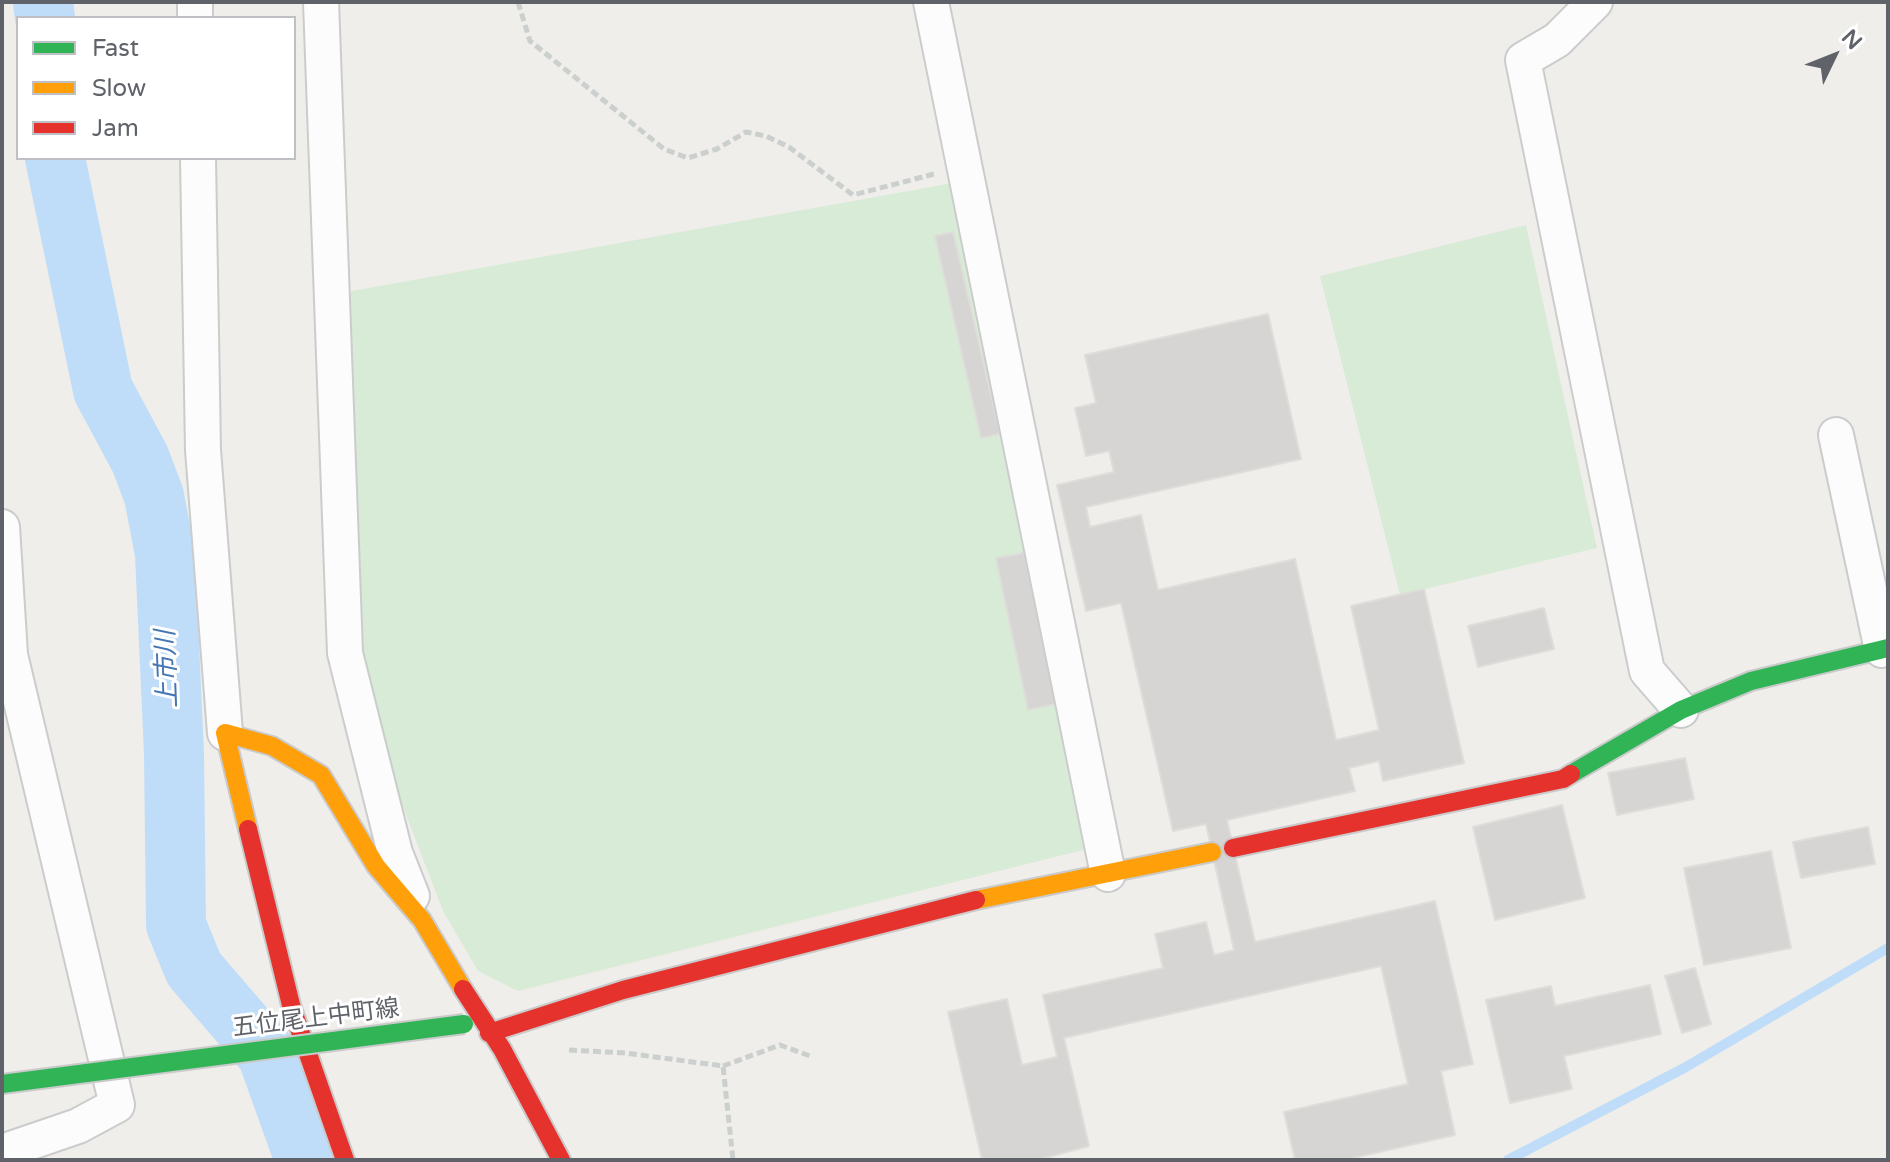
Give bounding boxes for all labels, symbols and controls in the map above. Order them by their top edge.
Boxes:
legend [16,16,296,160]
north arrow [1794,16,1874,96]
text: N [1836,24,1867,55]
text: Fast [92,34,139,63]
text: Slow [92,74,146,103]
text: Jam [92,114,139,143]
water label: 上市川 [151,629,185,709]
street label: 五位尾上中町線 [231,994,401,1044]

